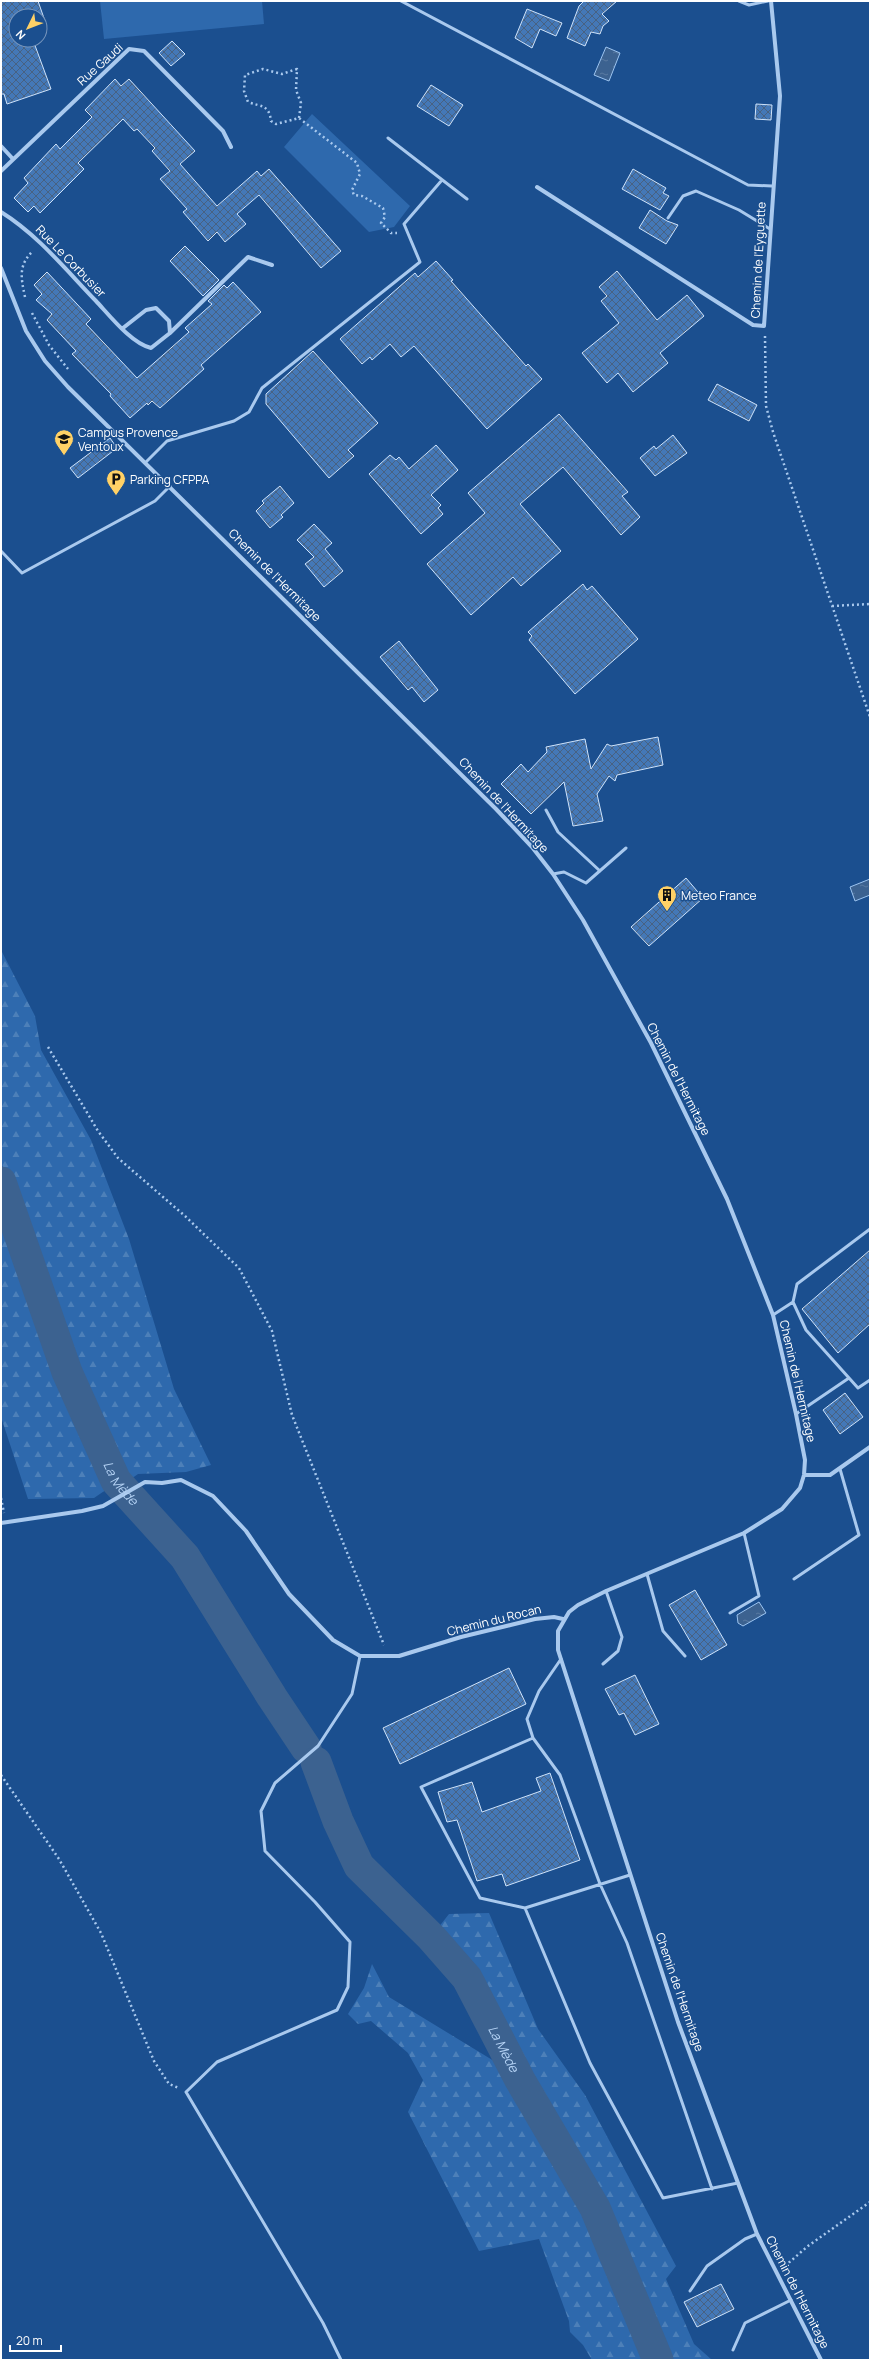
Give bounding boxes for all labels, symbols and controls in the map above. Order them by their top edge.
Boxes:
north arrow [8,8,48,48]
text: N [12,27,29,43]
street label: Rue Gaudi [73,39,127,89]
street label: Chemin de l'Eyguette [746,201,770,319]
street label: Rue Le Corbusier [32,221,110,301]
place label: Campus Provence Ventoux [78,424,178,455]
school or university icon: Campus Provence Ventoux [53,428,75,456]
parking icon: Parking CFPPA [105,468,127,496]
place label: Parking CFPPA [130,471,210,488]
street label: Chemin de l'Hermitage [225,525,325,625]
street label: Chemin de l'Hermitage [455,754,553,856]
building icon: Meteo France [656,884,678,912]
place label: Meteo France [681,887,757,904]
street label: Chemin de l'Hermitage [643,1020,715,1138]
street label: Chemin de l'Hermitage [776,1318,820,1444]
water label: La Mède [99,1458,143,1510]
street label: Chemin du Rocan [445,1600,543,1640]
street label: Chemin de l'Hermitage [652,1930,708,2054]
water label: La Mède [484,2022,524,2076]
street label: Chemin de l'Hermitage [762,2233,834,2351]
scale bar [10,2327,61,2353]
text: 20 m [16,2332,43,2349]

